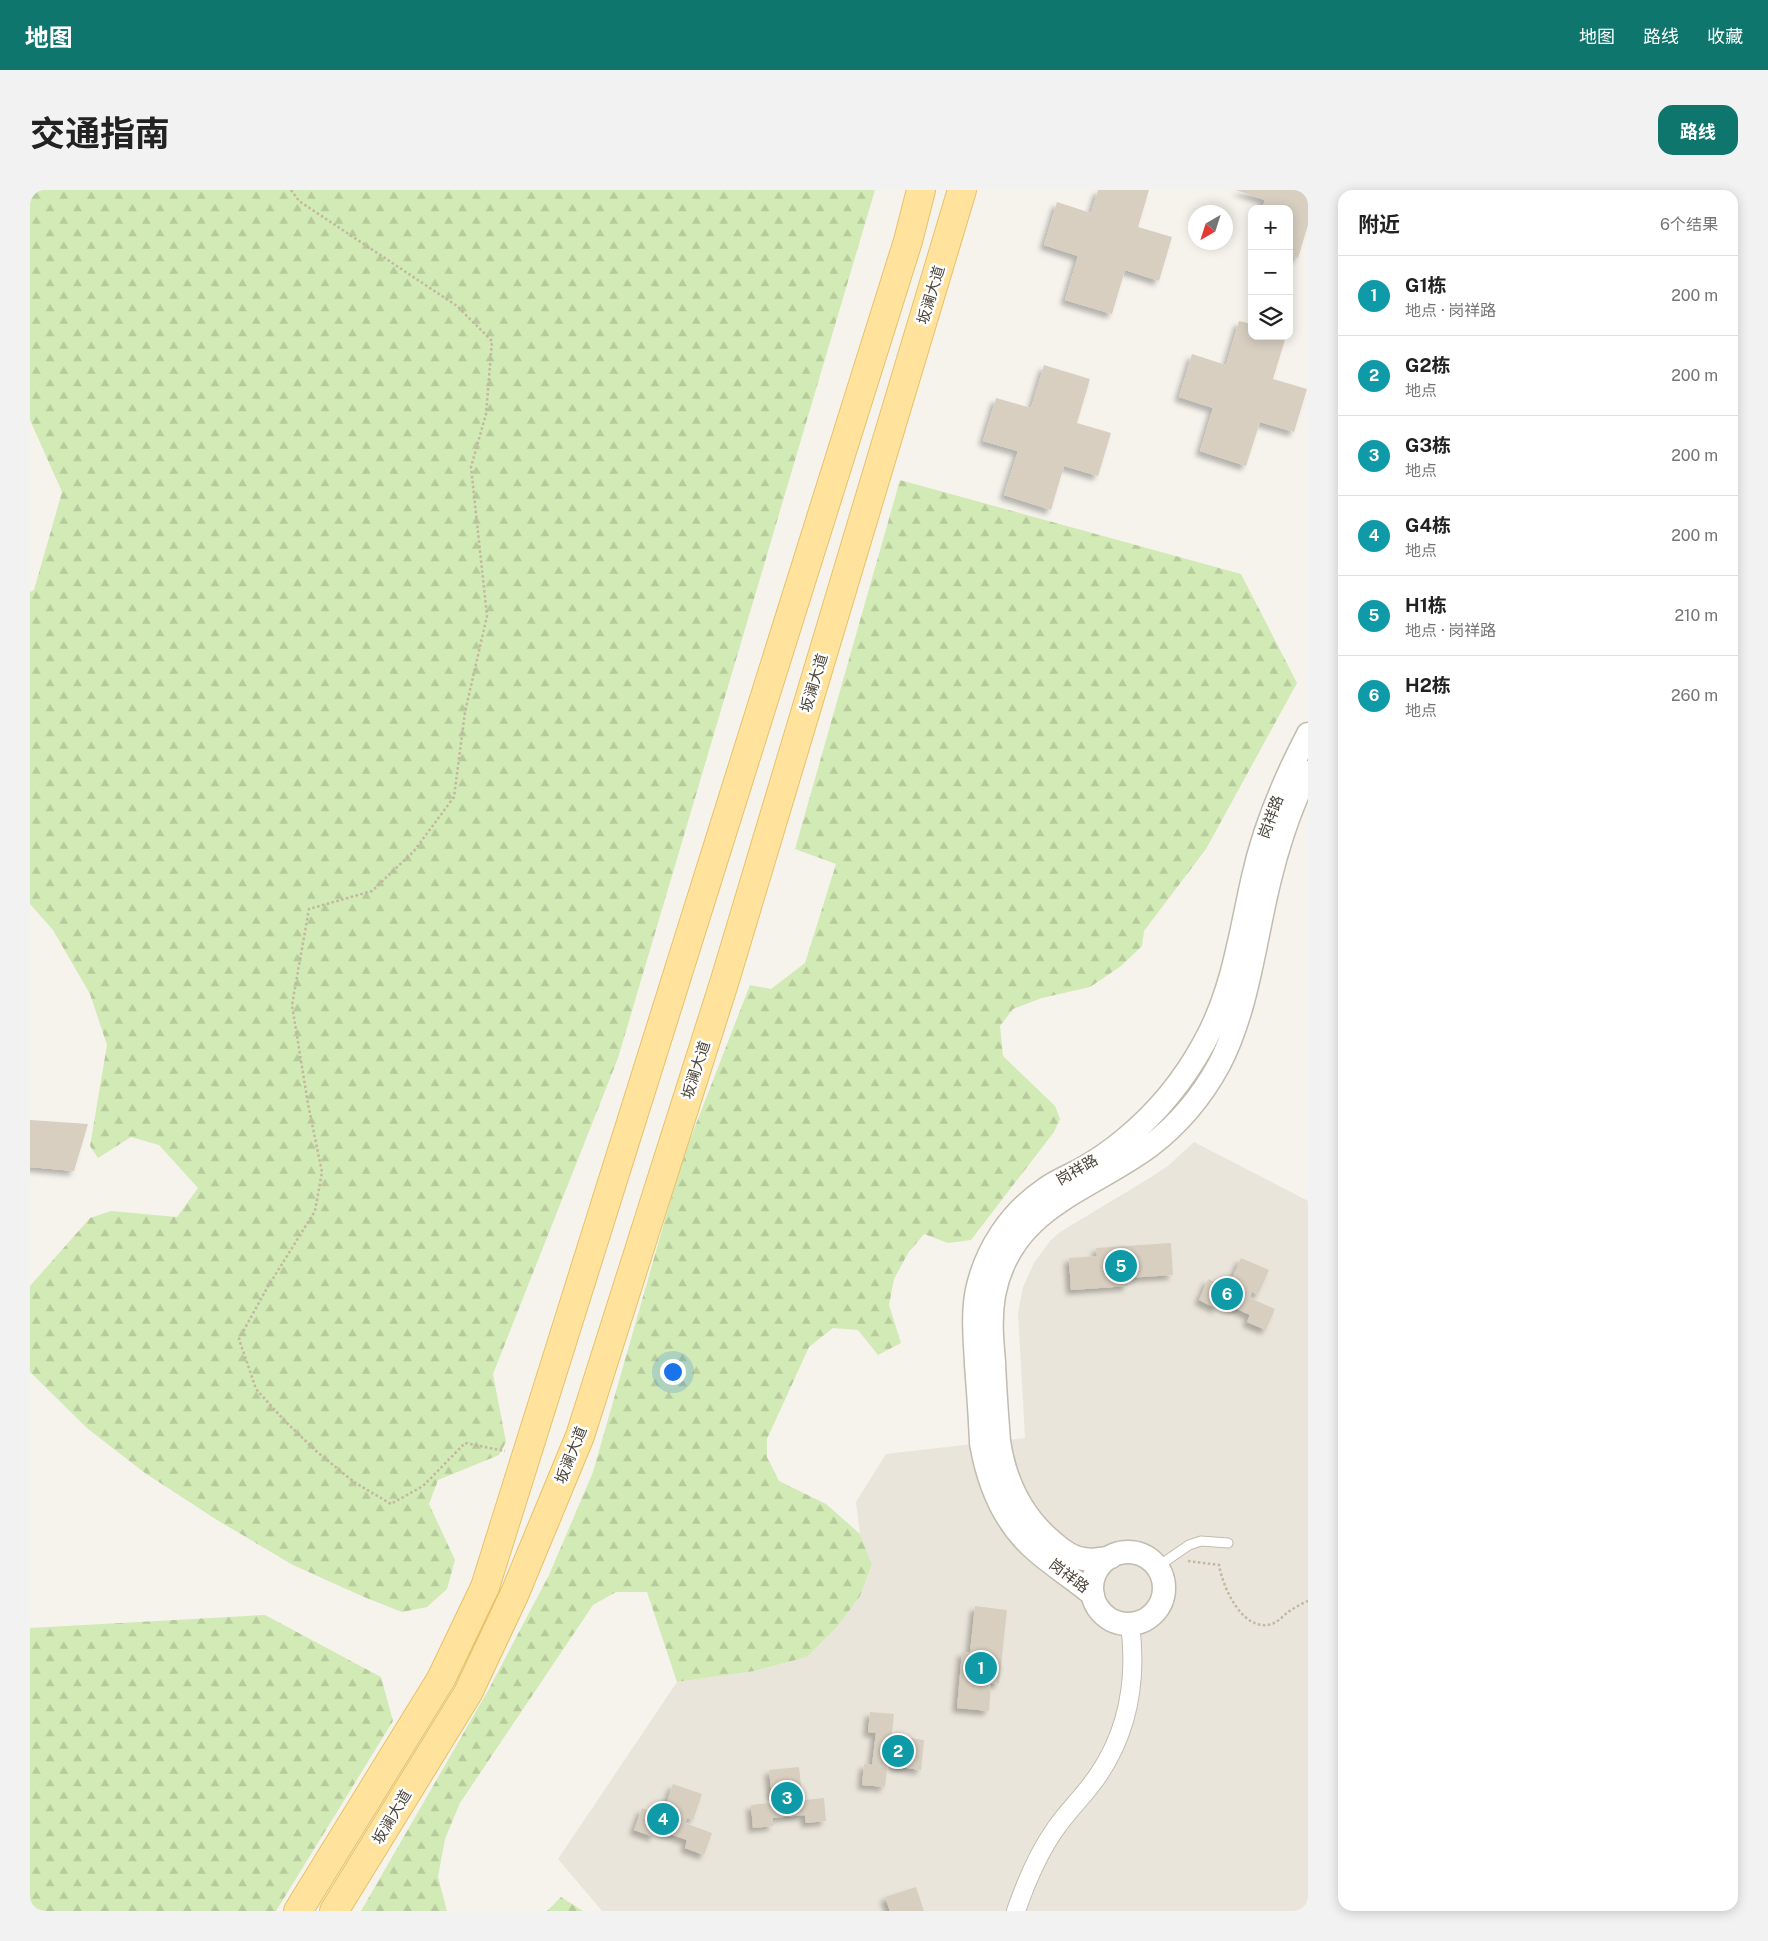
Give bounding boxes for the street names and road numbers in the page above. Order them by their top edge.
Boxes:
street label: 坂澜大道 [914,264,947,326]
street label: 坂澜大道 [797,652,830,714]
street label: 岗祥路 [1255,793,1286,841]
street label: 坂澜大道 [678,1039,713,1101]
street label: 岗祥路 [1053,1151,1100,1188]
street label: 坂澜大道 [551,1424,590,1486]
street label: 岗祥路 [1046,1555,1092,1596]
street label: 坂澜大道 [369,1787,414,1847]

